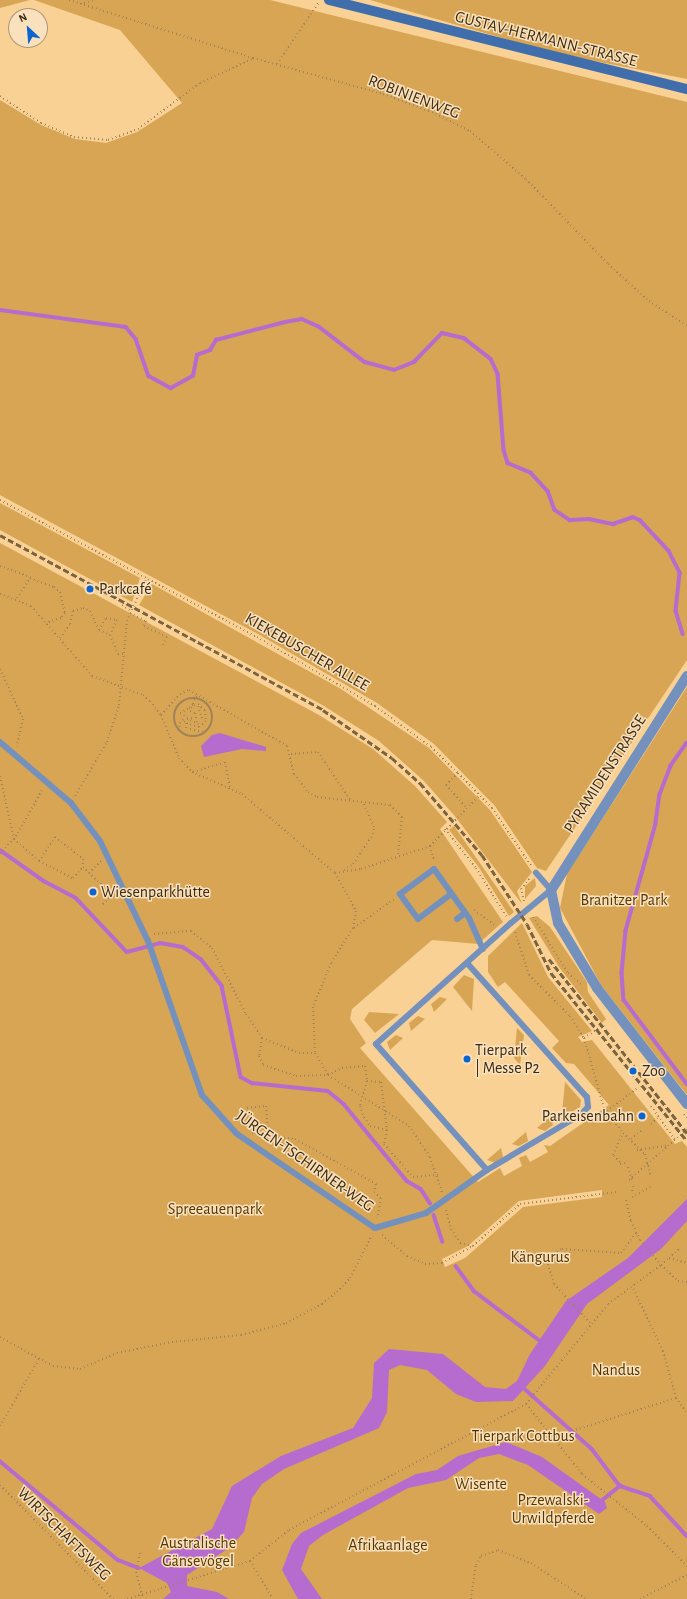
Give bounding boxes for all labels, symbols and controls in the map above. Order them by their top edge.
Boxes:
street label: GUSTAV-HERMANN-STRASSE [453,7,639,71]
north arrow [8,8,48,48]
text: N [17,11,29,24]
street label: ROBINIENWEG [365,71,463,123]
place label: Parkcafé [99,579,152,599]
marker: Parkcafé [84,583,96,595]
street label: KIEKEBUSCHER ALLEE [242,609,372,695]
street label: PYRAMIDENSTRASSE [560,711,650,837]
place label: Wiesenparkhütte [101,882,210,902]
marker: Wiesenparkhütte [88,887,98,897]
park label: Branitzer Park [580,890,668,910]
place label: Tierpark | Messe P2 [475,1040,540,1078]
marker: Tierpark | Messe P2 [462,1054,472,1064]
place label: Zoo [642,1061,666,1081]
marker: Zoo [627,1065,639,1077]
street label: JÜRGEN-TSCHIRNER-WEG [232,1106,378,1216]
place label: Parkeisenbahn [542,1106,634,1126]
marker: Parkeisenbahn [637,1111,647,1121]
park label: Spreeauenpark [168,1199,262,1219]
park label: Kängurus [510,1247,570,1267]
park label: Nandus [592,1360,640,1380]
park label: Tierpark Cottbus [471,1426,575,1446]
park label: Wisente [455,1474,507,1494]
street label: WIRTSCHAFTSWEG [13,1483,115,1585]
park label: Przewalski- Urwildpferde [512,1490,594,1528]
park label: Australische Gänsevögel [160,1533,236,1571]
park label: Afrikaanlage [348,1535,428,1555]

